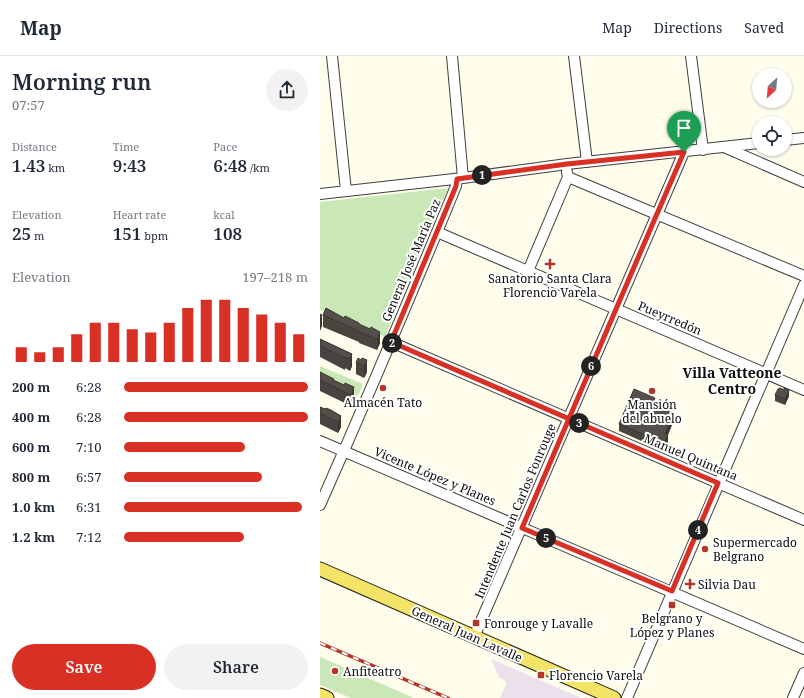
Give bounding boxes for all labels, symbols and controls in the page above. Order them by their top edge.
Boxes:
text: Map [20,15,62,41]
text: Map [602,18,632,37]
text: Directions [654,18,722,37]
text: Saved [744,18,784,37]
text: Morning run [12,66,151,96]
north arrow [752,68,792,108]
map controls [752,68,792,156]
button: share [266,69,308,111]
text: 07:57 [12,96,45,114]
pin [667,111,701,152]
button: locate [752,116,792,156]
icon: arrive [673,117,695,139]
text: Distance [12,139,57,154]
text: Time [113,139,139,154]
text: Pace [213,139,237,154]
text: 1.43 [12,154,45,177]
text: 9:43 [113,154,146,177]
text: 6:48 [213,154,247,177]
text: km [45,160,65,175]
text: /km [247,160,270,175]
pin: 1 [472,165,492,185]
text: 1 [479,167,485,182]
street label: General José María Paz [377,196,445,324]
text: Elevation [12,207,62,222]
text: Heart rate [113,207,166,222]
text: kcal [213,207,235,222]
text: 25 [12,222,31,245]
text: 151 [113,222,141,245]
text: 108 [213,222,242,245]
text: m [31,228,44,243]
text: bpm [141,228,168,243]
marker: Sanatorio Santa Clara Florencio Varela [544,258,556,270]
text: Elevation [12,268,71,286]
text: 197–218 m [242,268,308,286]
place label: Sanatorio Santa Clara Florencio Varela [488,270,612,301]
street label: Pueyrredón [635,297,705,339]
pin: 2 [382,333,402,353]
text: 2 [389,335,395,350]
pin: 6 [581,356,601,376]
text: 6 [588,358,594,373]
district label: Villa Vatteone Centro [682,363,782,398]
text: 200 m [12,378,50,396]
text: 6:28 [76,378,102,396]
marker: Almacén Tato [378,383,388,393]
marker: Mansión del abuelo [647,386,657,396]
place label: Almacén Tato [344,394,422,411]
place label: Mansión del abuelo [622,396,682,427]
text: 400 m [12,408,50,426]
text: 6:28 [76,408,102,426]
pin: 3 [569,413,589,433]
text: 3 [576,415,582,430]
street label: Intendente Juan Carlos Fonrouge [470,421,560,601]
street label: Manuel Quintana [642,430,741,484]
text: 600 m [12,438,50,456]
text: 7:10 [76,438,102,456]
street label: Vicente López y Planes [372,443,498,509]
text: 800 m [12,468,50,486]
text: 6:57 [76,468,102,486]
text: 1.0 km [12,498,55,516]
text: 6:31 [76,498,102,516]
pin: 4 [688,520,708,540]
text: 4 [695,522,701,537]
text: 1.2 km [12,528,55,546]
text: 7:12 [76,528,102,546]
pin: 5 [536,528,556,548]
text: 5 [543,530,549,545]
place label: Supermercado Belgrano [713,534,797,565]
marker: Supermercado Belgrano [700,544,710,554]
place label: Silvia Dau [698,576,756,593]
marker: Silvia Dau [685,579,695,589]
marker: Belgrano y López y Planes [667,600,677,610]
street label: General Juan Lavalle [409,602,525,666]
place label: Belgrano y López y Planes [630,610,714,641]
place label: Fonrouge y Lavalle [484,615,593,632]
marker: Fonrouge y Lavalle [471,618,481,628]
button: Save [12,644,156,690]
button: Share [164,644,308,690]
place label: Anfiteatro [343,663,401,680]
marker: Anfiteatro [330,666,340,676]
place label: Florencio Varela [549,667,643,684]
marker: Florencio Varela [536,670,546,680]

